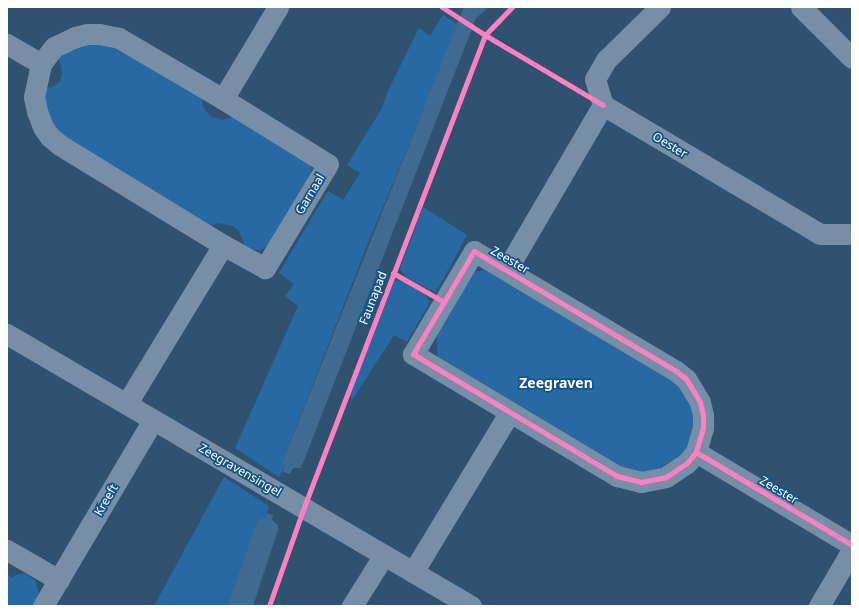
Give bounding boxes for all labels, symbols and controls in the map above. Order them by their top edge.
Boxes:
street label: Oester [650,129,690,161]
street label: Garnaal [292,171,328,217]
street label: Zeester [488,243,532,277]
street label: Faunapad [356,269,390,327]
district label: Zeegraven [519,375,593,391]
street label: Zeegravensingel [196,441,284,499]
street label: Zeester [757,473,801,507]
street label: Kreeft [91,482,121,518]

